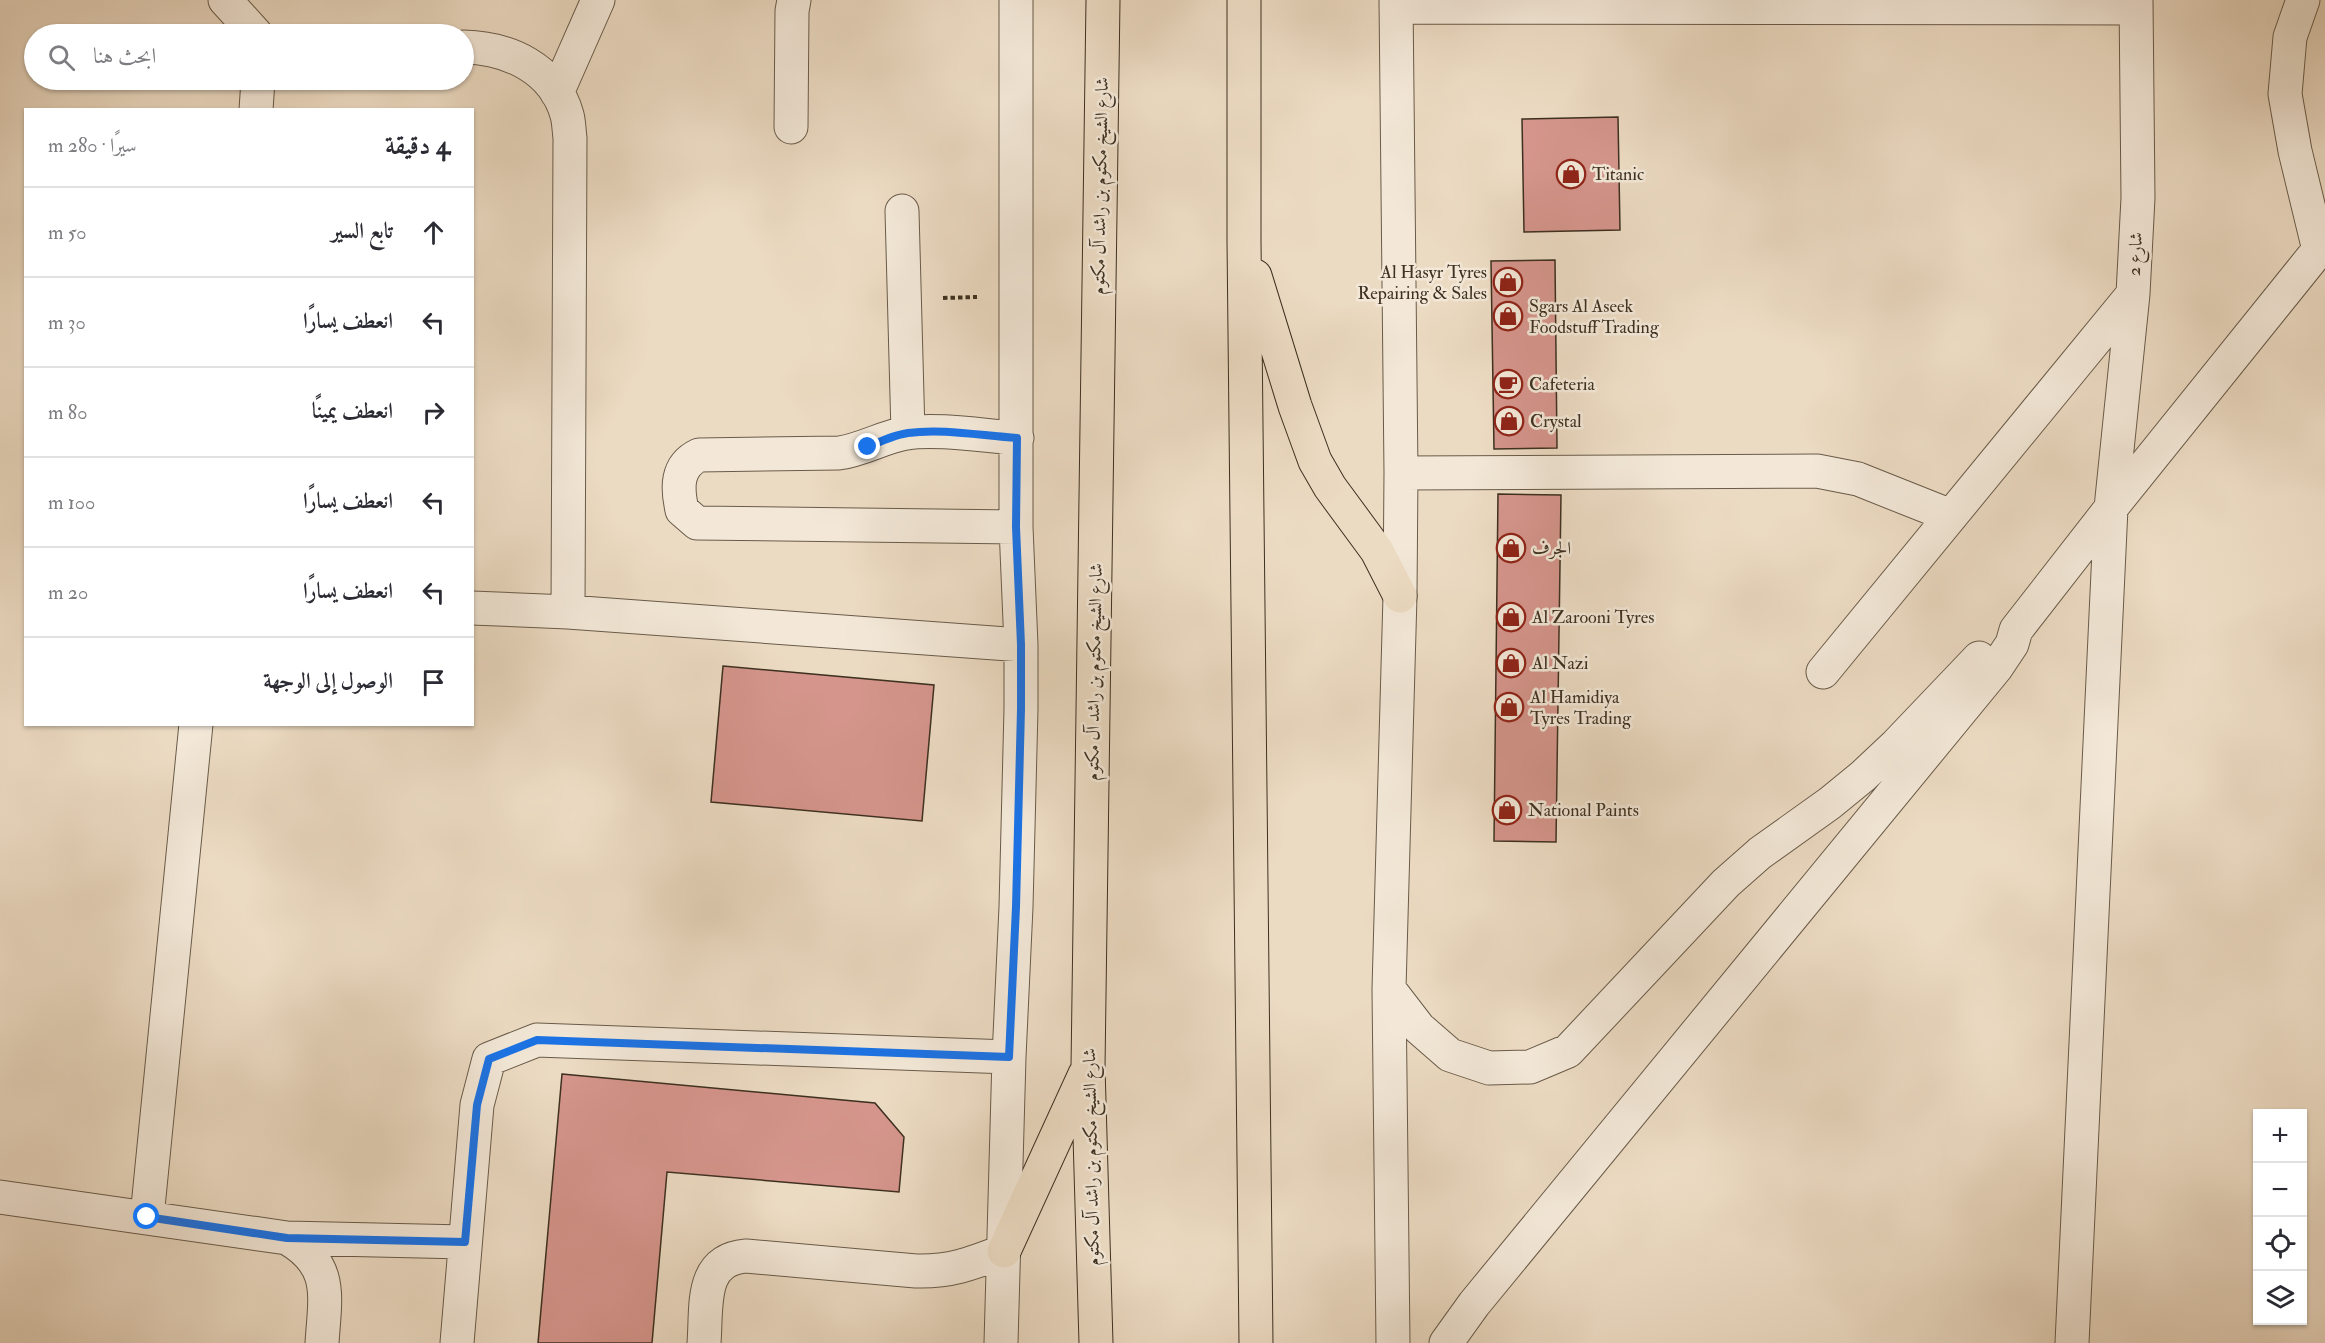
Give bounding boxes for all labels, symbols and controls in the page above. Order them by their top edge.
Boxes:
search box [24,24,474,90]
icon: search [45,41,78,74]
text: ابحث هنا [93,42,156,70]
street label: شارع الشيخ مكتوم بن راشد آل مكتوم [1087,77,1118,295]
text: 4 دقيقة [385,130,450,162]
text: سيرًا · 280 m [48,133,137,158]
shop icon: Titanic [1555,158,1587,190]
place label: Titanic [1592,163,1644,186]
icon: ahead [417,216,450,249]
text: تابع السير [331,217,393,245]
text: 50 m [48,220,87,245]
street label: شارع 2 [2123,231,2151,277]
place label: Al Hasyr Tyres Repairing & Sales [1358,261,1487,305]
shop icon: Al Hasyr Tyres Repairing & Sales [1492,266,1524,298]
place label: Sgars Al Aseek Foodstuff Trading [1529,295,1660,339]
shop icon: Sgars Al Aseek Foodstuff Trading [1492,300,1524,332]
icon: left [417,306,450,339]
text: انعطف يسارًا [303,307,393,335]
text: 30 m [48,310,86,335]
cafe icon: Cafeteria [1492,368,1524,400]
place label: Cafeteria [1529,373,1596,396]
icon: right [417,396,450,429]
text: انعطف يمينًا [312,397,393,425]
text: 80 m [48,400,87,425]
shop icon: Crystal [1493,405,1525,437]
place label: Crystal [1530,410,1582,433]
route end [854,433,880,459]
icon: left [417,486,450,519]
text: انعطف يسارًا [303,487,393,515]
text: 100 m [48,490,95,515]
shop icon: الجرف [1495,532,1527,564]
place label: الجرف [1532,537,1571,560]
street label: شارع الشيخ مكتوم بن راشد آل مكتوم [1081,563,1112,781]
icon: left [417,576,450,609]
text: انعطف يسارًا [303,577,393,605]
text: 20 m [48,580,88,605]
shop icon: Al Zarooni Tyres [1495,601,1527,633]
place label: Al Zarooni Tyres [1531,606,1654,629]
shop icon: Al Nazi [1495,647,1527,679]
place label: Al Nazi [1531,652,1589,675]
icon: arrive [417,666,450,699]
text: الوصول إلى الوجهة [263,667,393,695]
place label: Al Hamidiya Tyres Trading [1529,686,1632,730]
shop icon: Al Hamidiya Tyres Trading [1493,691,1525,723]
shop icon: National Paints [1491,794,1523,826]
place label: National Paints [1528,799,1639,822]
street label: شارع الشيخ مكتوم بن راشد آل مكتوم [1078,1048,1109,1266]
map controls [2253,1109,2307,1325]
button: + [2253,1109,2307,1163]
button: − [2253,1163,2307,1217]
route start [133,1203,159,1229]
button: locate [2253,1217,2307,1271]
button: layers [2253,1271,2307,1325]

